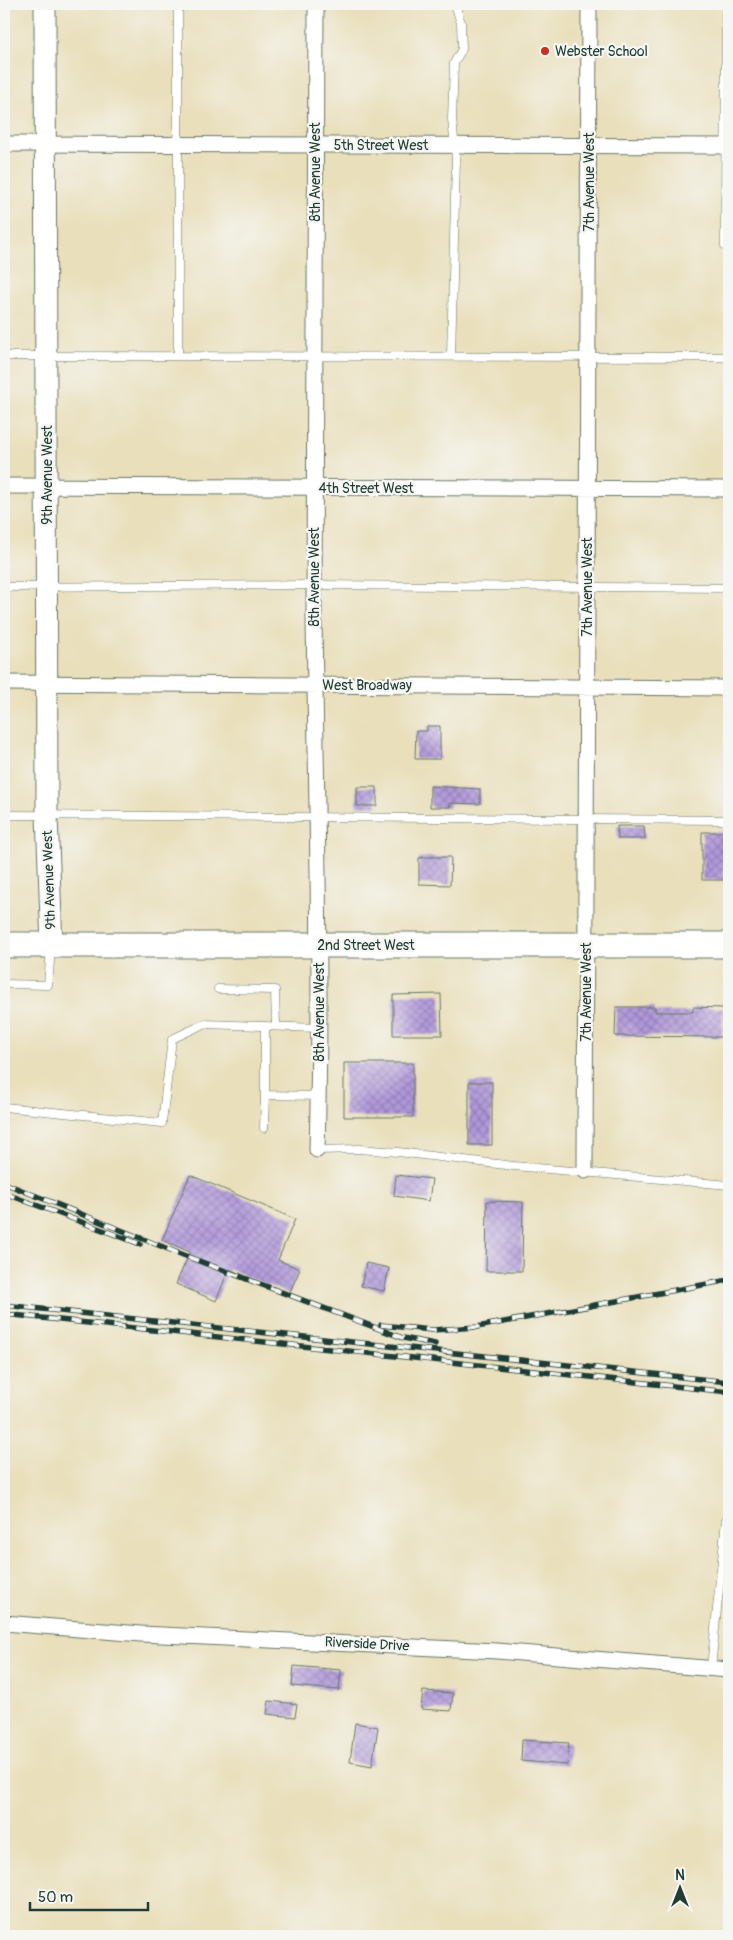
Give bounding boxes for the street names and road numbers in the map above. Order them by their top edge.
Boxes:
street label: 8th Avenue West [307,122,324,222]
street label: 7th Avenue West [581,132,598,232]
street label: 5th Street West [334,137,429,154]
street label: 9th Avenue West [39,425,56,525]
street label: 4th Street West [318,480,414,497]
street label: 8th Avenue West [306,527,323,627]
street label: 7th Avenue West [579,537,596,637]
street label: West Broadway [322,677,412,694]
street label: 9th Avenue West [39,830,59,930]
street label: 2nd Street West [317,937,415,954]
street label: 7th Avenue West [578,942,595,1042]
street label: 8th Avenue West [311,962,328,1062]
street label: Riverside Drive [324,1633,410,1655]

